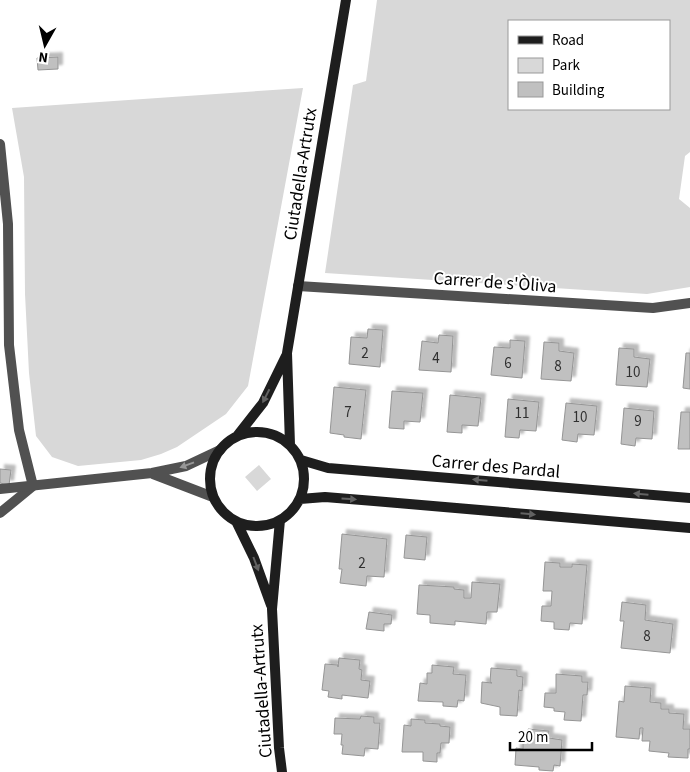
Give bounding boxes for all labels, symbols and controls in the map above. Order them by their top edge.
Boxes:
north arrow [20,20,70,70]
legend [508,20,670,110]
text: Road [552,30,584,51]
text: N [37,46,49,67]
text: Park [552,55,581,76]
text: Building [552,80,605,101]
street label: Ciutadella-Artrutx [278,106,323,242]
street label: Carrer de s'Òliva [433,266,557,299]
house number: 2 [361,343,369,364]
house number: 4 [432,348,440,369]
house number: 6 [504,353,512,374]
house number: 8 [554,356,562,377]
house number: 10 [626,362,640,383]
one-way arrow [262,389,270,404]
house number: 7 [344,402,352,423]
house number: 11 [515,403,529,424]
house number: 10 [573,407,587,428]
house number: 9 [634,411,642,432]
street label: Carrer des Pardal [431,448,561,485]
one-way arrow [179,461,194,469]
one-way arrow [471,476,487,484]
one-way arrow [633,490,649,498]
one-way arrow [341,495,357,503]
one-way arrow [521,510,537,518]
house number: 2 [358,553,366,574]
one-way arrow [252,557,260,572]
street label: Ciutadella-Artrutx [244,623,279,759]
house number: 8 [643,626,651,647]
scale bar [510,720,592,752]
text: 20 m [518,727,548,748]

